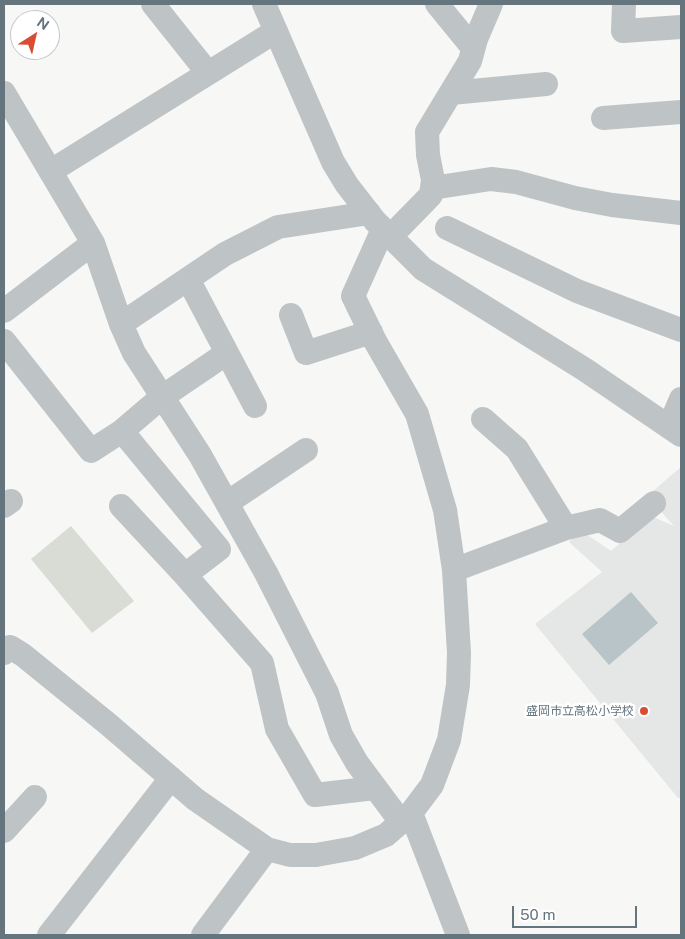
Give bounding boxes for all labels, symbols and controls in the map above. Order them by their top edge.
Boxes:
north arrow [10,10,60,60]
text: N [34,14,52,33]
place label: 盛岡市立高松小学校 [526,704,634,718]
marker: 盛岡市立高松小学校 [638,705,650,717]
scale bar [515,896,640,928]
text: 50 m [520,906,555,923]

